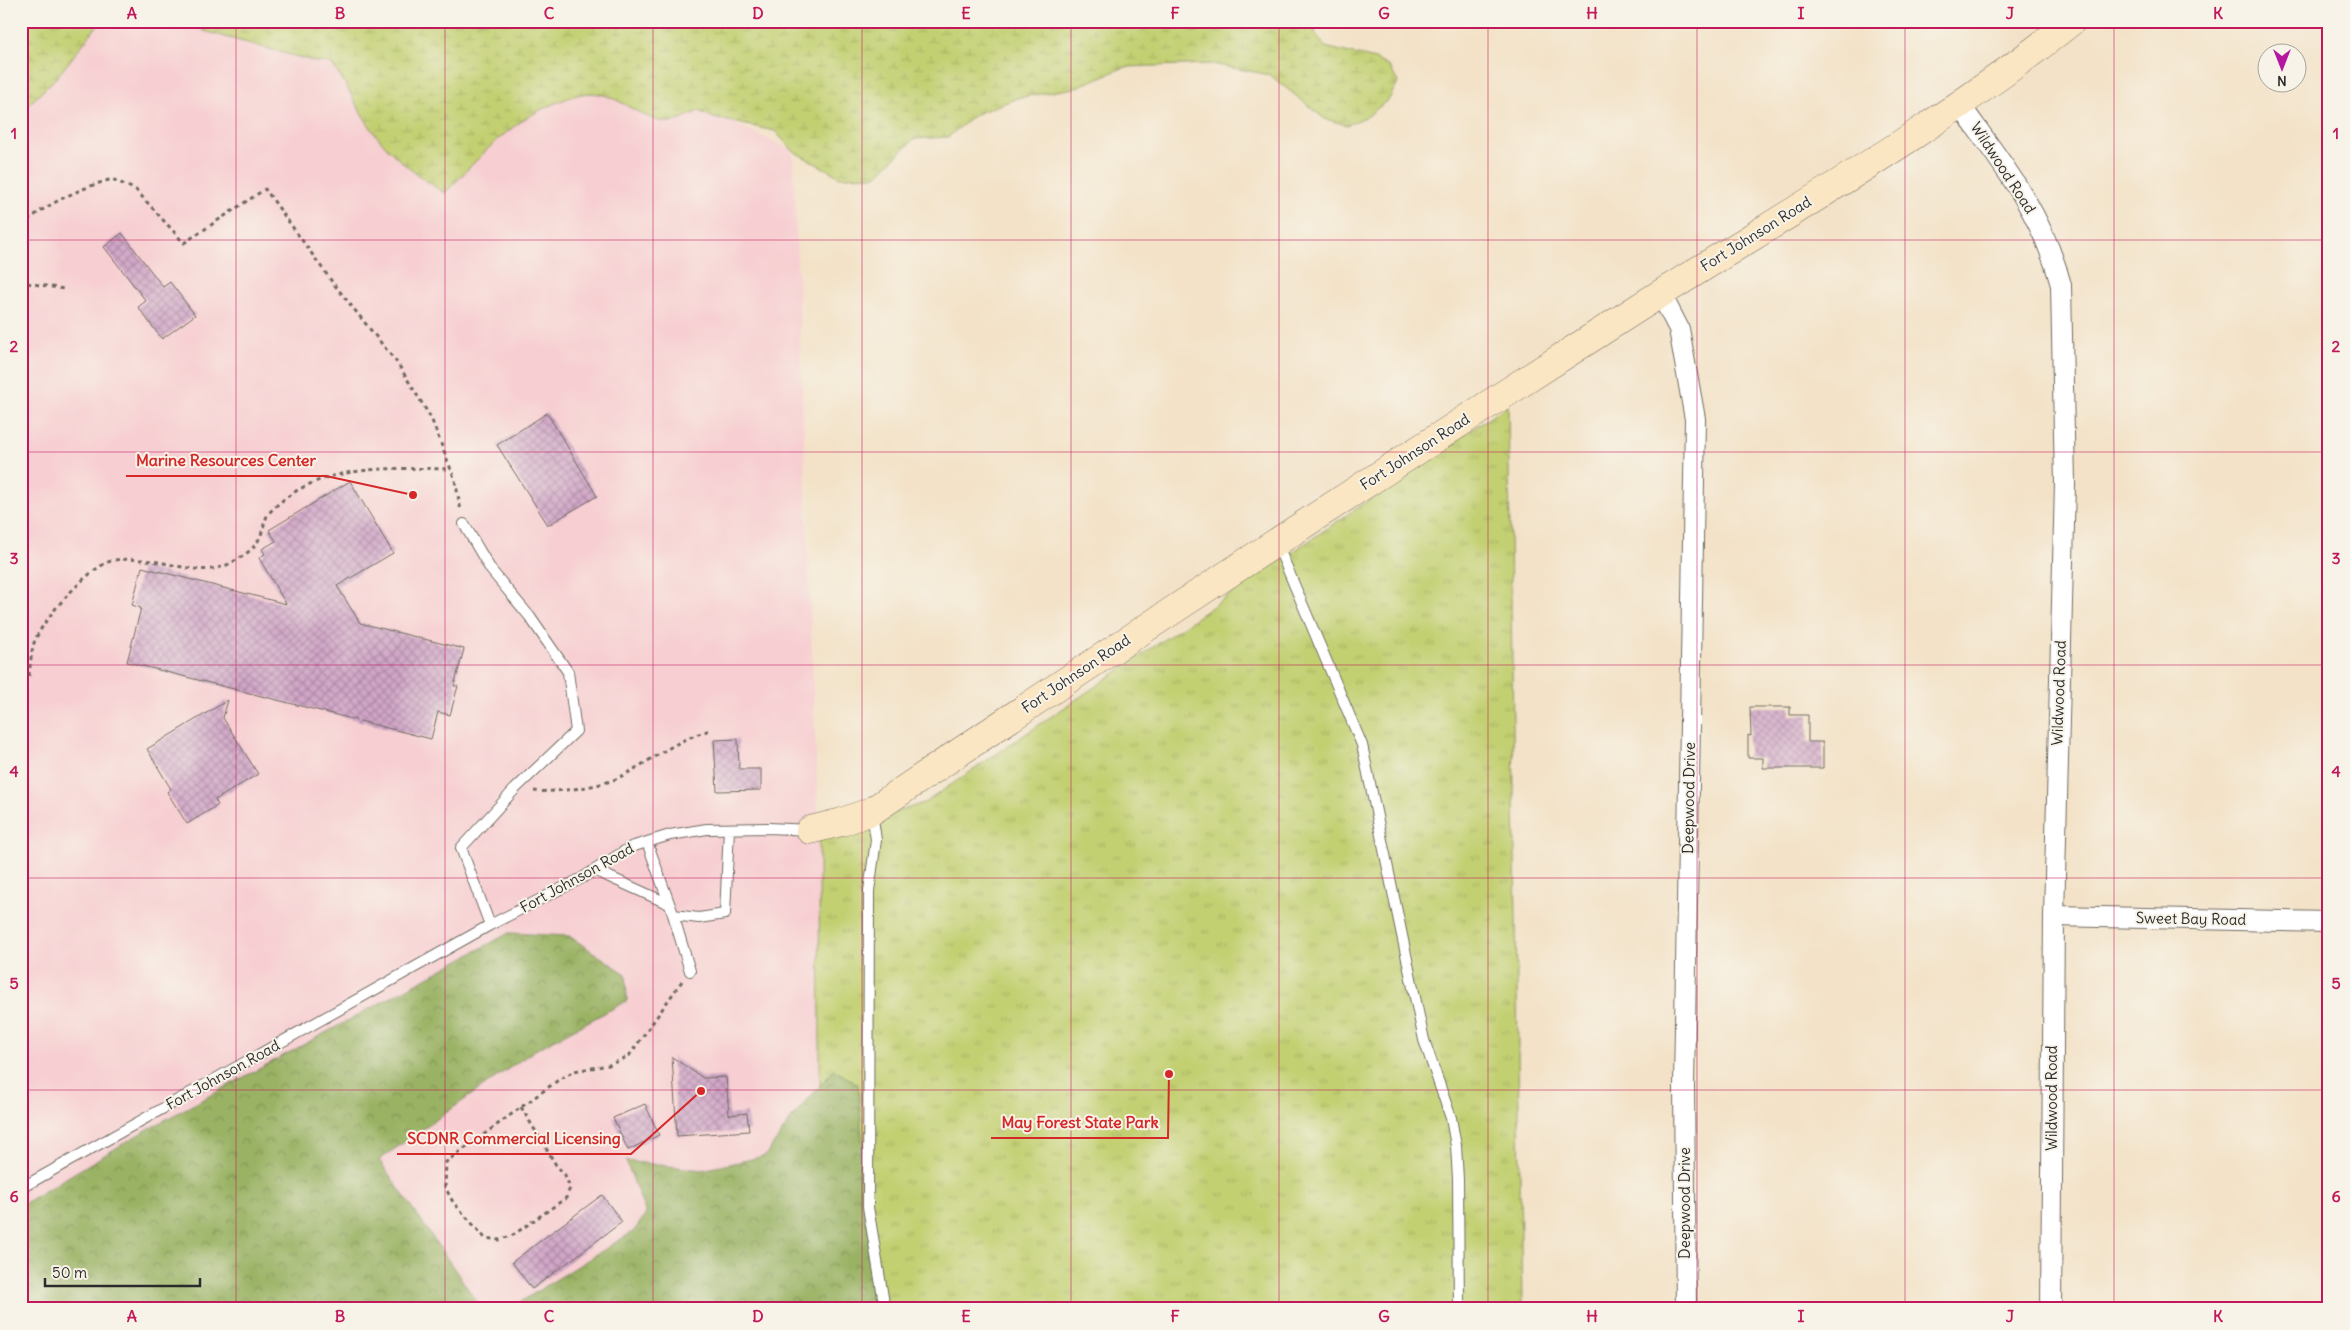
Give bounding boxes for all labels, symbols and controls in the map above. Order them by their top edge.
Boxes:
text: A [127,3,137,23]
text: B [335,3,346,23]
text: C [544,3,555,23]
text: D [752,3,764,23]
text: E [961,3,971,23]
text: F [1170,3,1180,23]
text: G [1378,3,1390,23]
text: H [1586,3,1598,23]
text: I [1798,3,1805,23]
text: J [2006,3,2015,23]
text: K [2213,3,2223,23]
north arrow [2258,42,2308,92]
text: N [2277,72,2287,90]
street label: Wildwood Road [1967,118,2040,217]
text: 1 [11,123,17,143]
text: 1 [2333,123,2339,143]
street label: Fort Johnson Road [1697,192,1815,275]
text: 2 [10,336,19,356]
text: 2 [2332,336,2341,356]
street label: Fort Johnson Road [1356,409,1473,494]
callout: Marine Resources Center [126,445,326,476]
text: Marine Resources Center [136,450,316,470]
text: 3 [9,548,19,568]
text: 3 [2331,548,2341,568]
street label: Fort Johnson Road [1018,630,1134,717]
street label: Wildwood Road [2047,640,2070,746]
street label: Deepwood Drive [1678,742,1699,854]
text: 4 [9,761,19,781]
text: 4 [2331,761,2341,781]
street label: Fort Johnson Road [517,838,637,917]
street label: Sweet Bay Road [2136,908,2247,929]
text: 5 [9,973,19,993]
text: 5 [2331,973,2341,993]
street label: Fort Johnson Road [163,1035,283,1114]
street label: Wildwood Road [2042,1045,2061,1151]
callout: May Forest State Park [991,1107,1168,1138]
text: May Forest State Park [1001,1112,1159,1133]
callout: SCDNR Commercial Licensing [397,1123,631,1154]
text: SCDNR Commercial Licensing [407,1128,621,1149]
street label: Deepwood Drive [1675,1147,1694,1259]
text: 6 [9,1186,19,1206]
text: 6 [2331,1186,2341,1206]
scale bar [45,1255,200,1287]
text: 50 m [52,1263,87,1282]
text: A [127,1306,137,1326]
text: B [335,1306,346,1326]
text: C [544,1306,555,1326]
text: D [752,1306,764,1326]
text: E [961,1306,971,1326]
text: F [1170,1306,1180,1326]
text: G [1378,1306,1390,1326]
text: H [1586,1306,1598,1326]
text: I [1798,1306,1805,1326]
text: J [2006,1306,2015,1326]
text: K [2213,1306,2223,1326]

